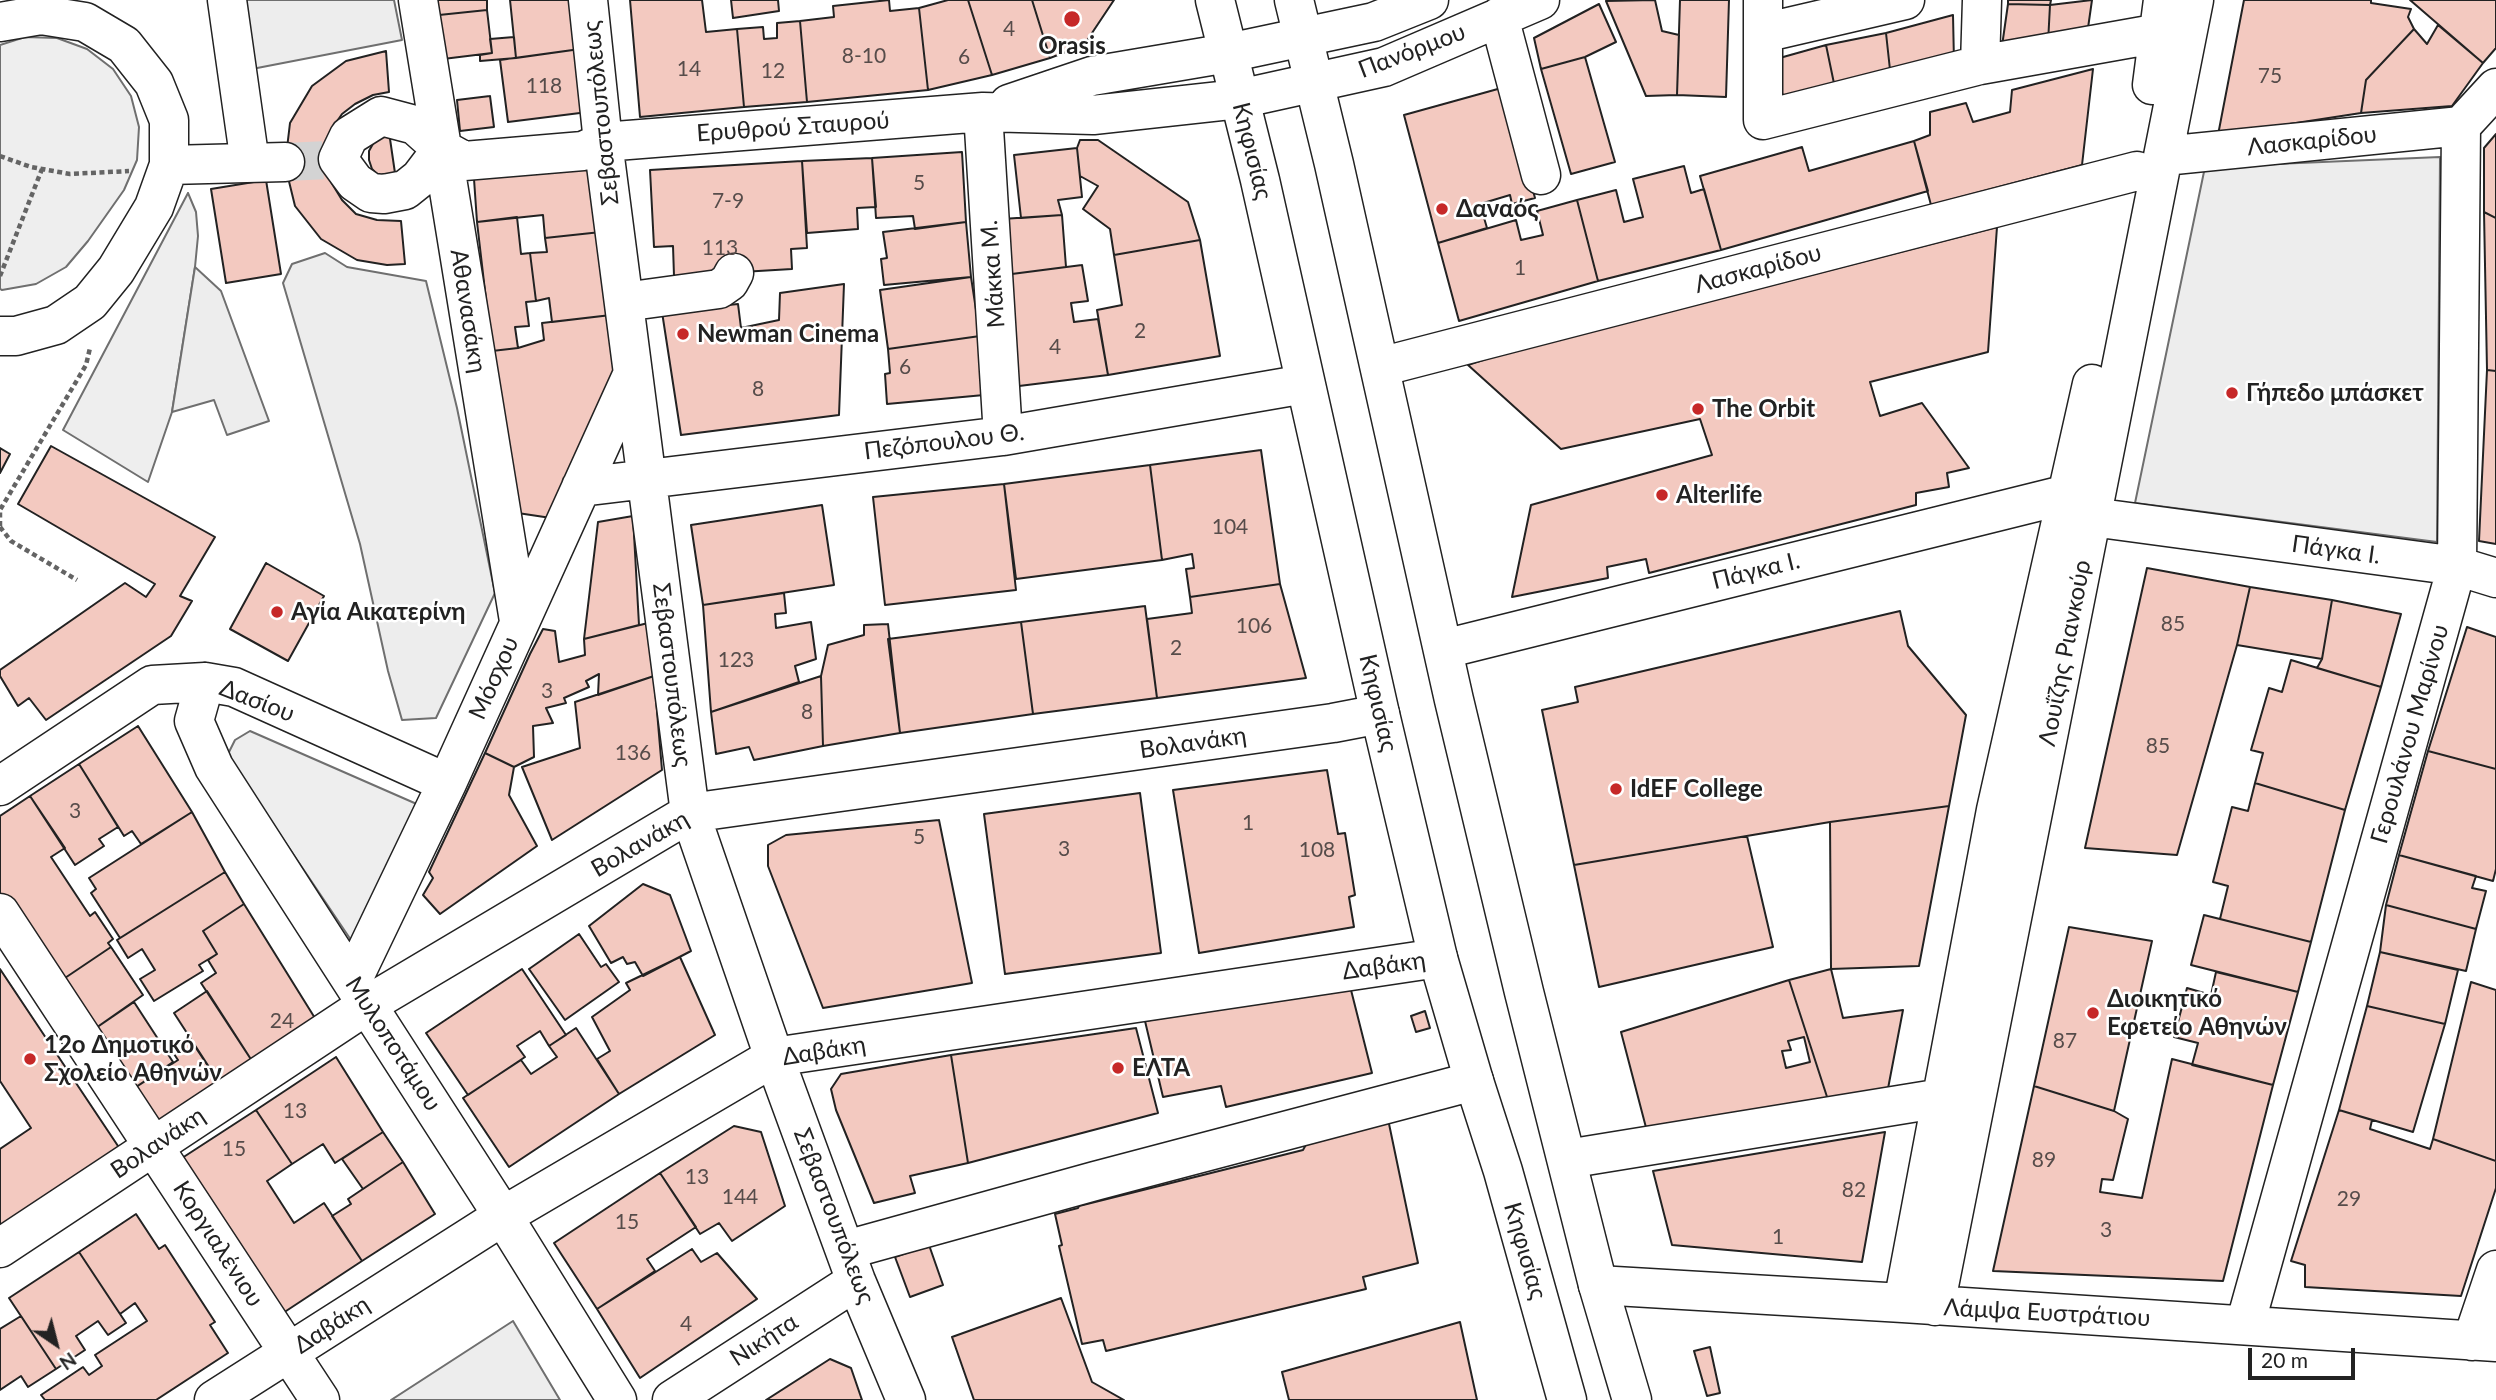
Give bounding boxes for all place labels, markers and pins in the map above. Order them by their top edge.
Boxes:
marker: Orasis [1062,9,1082,29]
place label: Orasis [1038,32,1106,60]
place label: Δαναός [1456,195,1539,223]
marker: Δαναός [1434,201,1450,217]
place label: Newman Cinema [697,320,879,348]
marker: Newman Cinema [675,326,691,342]
place label: Γήπεδο μπάσκετ [2246,379,2424,407]
marker: Γήπεδο μπάσκετ [2224,385,2240,401]
place label: The Orbit [1712,395,1815,423]
marker: The Orbit [1690,401,1706,417]
place label: Alterlife [1676,481,1762,509]
marker: Alterlife [1654,487,1670,503]
place label: Αγία Αικατερίνη [291,598,466,626]
marker: Αγία Αικατερίνη [269,604,285,620]
place label: IdEF College [1630,775,1763,803]
marker: IdEF College [1608,781,1624,797]
place label: Διοικητικό Εφετείο Αθηνών [2107,985,2287,1041]
marker: Διοικητικό Εφετείο Αθηνών [2085,1005,2101,1021]
place label: 12ο Δημοτικό Σχολείο Αθηνών [44,1031,222,1087]
marker: 12ο Δημοτικό Σχολείο Αθηνών [22,1051,38,1067]
place label: ΕΛΤΑ [1132,1054,1190,1082]
marker: ΕΛΤΑ [1110,1060,1126,1076]

